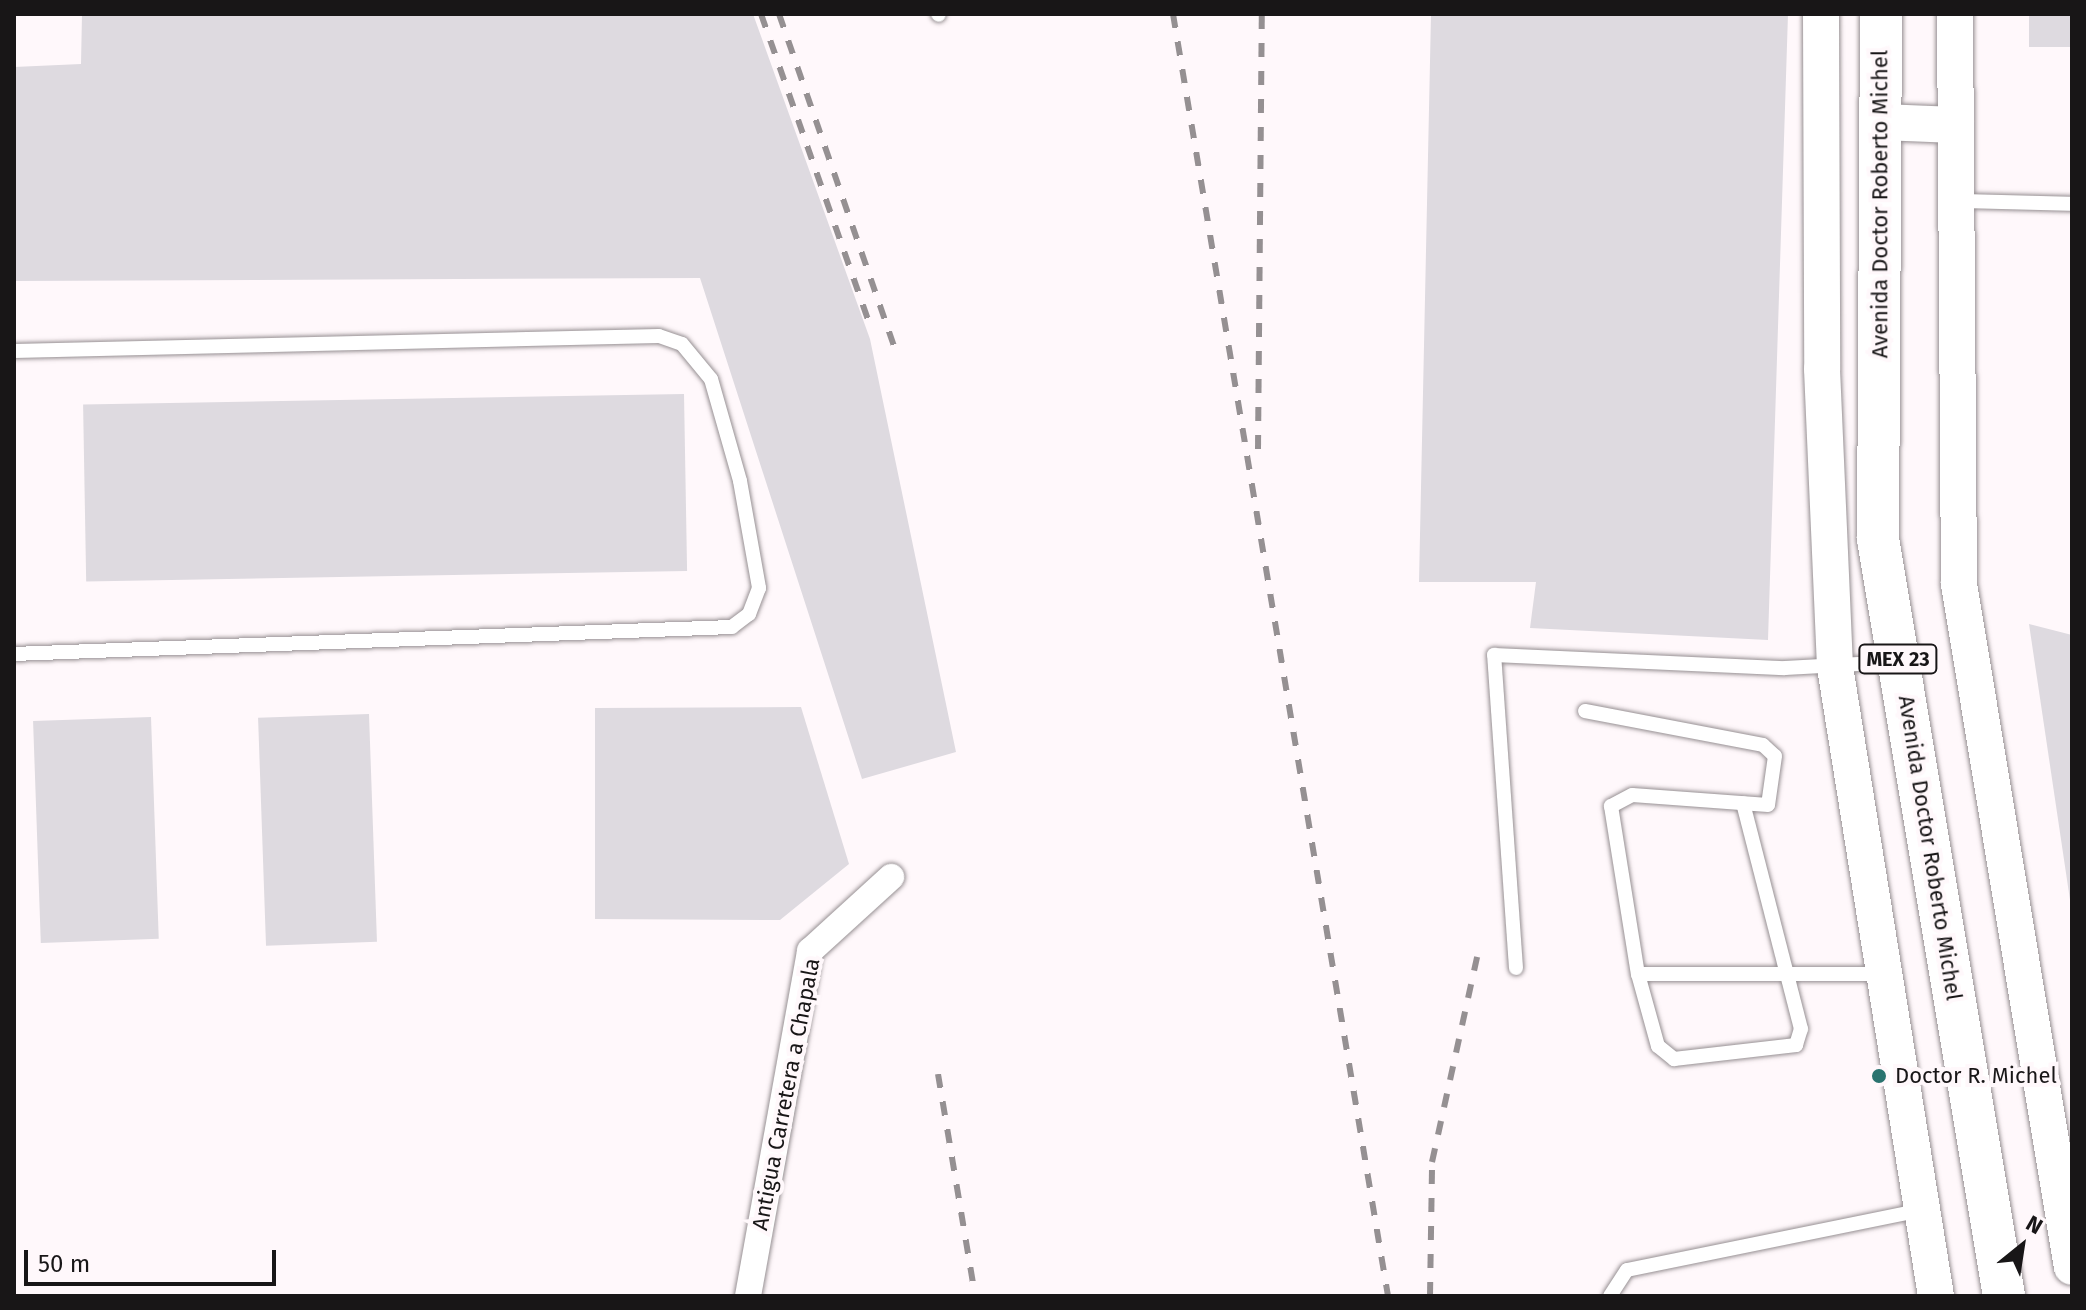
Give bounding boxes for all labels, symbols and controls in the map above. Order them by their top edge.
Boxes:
street label: Avenida Doctor Roberto Michel [1867,50,1893,358]
road number: MEX 23 [1858,643,1938,675]
street label: Avenida Doctor Roberto Michel [1893,694,1967,1002]
street label: Antigua Carretera a Chapala [747,956,825,1232]
place label: Doctor R. Michel [1895,1063,2057,1089]
marker: Doctor R. Michel [1870,1067,1888,1085]
north arrow [1982,1206,2062,1286]
text: N [2021,1209,2047,1240]
scale bar [28,1234,280,1284]
text: 50 m [38,1250,90,1278]

